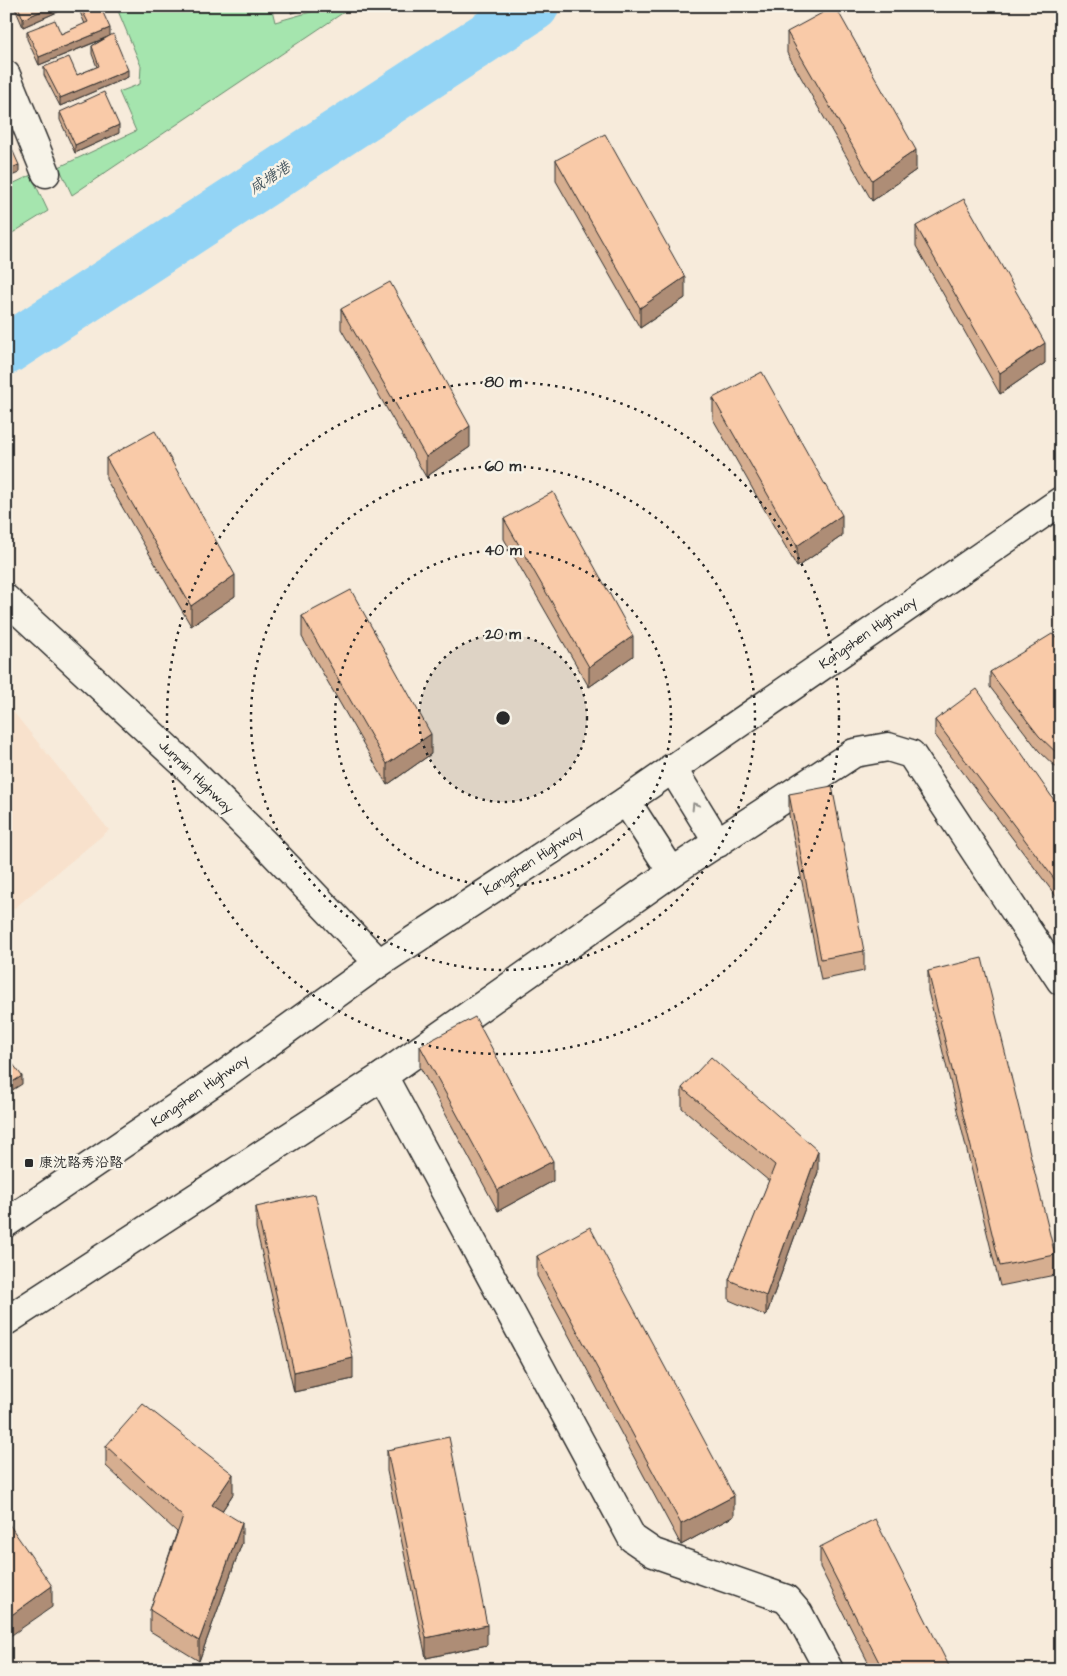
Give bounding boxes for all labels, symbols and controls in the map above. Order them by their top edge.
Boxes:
water label: 咸塘港 [245,156,296,199]
text: 80 m [485,372,522,393]
text: 60 m [485,456,522,477]
text: 40 m [484,540,522,561]
street label: Kangshen Highway [815,592,921,674]
text: 20 m [484,624,521,645]
centre of rings [494,709,512,727]
street label: Junmin Highway [154,736,238,818]
one-way arrow [691,802,701,811]
street label: Kangshen Highway [479,821,587,901]
street label: Kangshen Highway [147,1050,253,1132]
place label: 康沈路秀沿路 [39,1153,123,1173]
marker: 康沈路秀沿路 [23,1157,35,1169]

